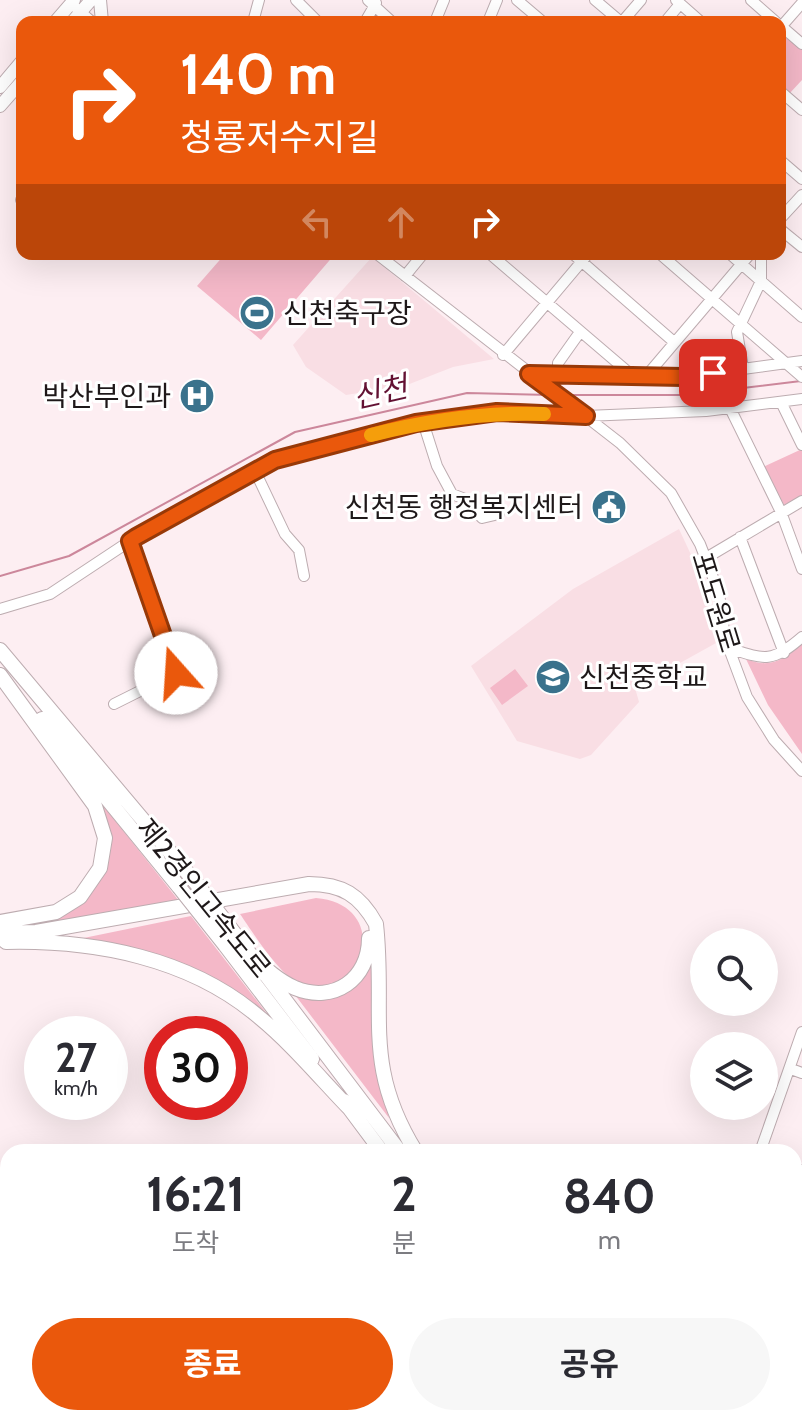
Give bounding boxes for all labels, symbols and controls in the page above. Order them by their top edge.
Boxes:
text: 140 m [180,40,336,108]
icon: right [48,48,152,152]
text: 청룡저수지길 [180,115,379,159]
icon: left [295,200,339,244]
icon: ahead [379,200,423,244]
icon: right [463,200,507,244]
sports icon: 신천축구장 [238,294,276,332]
place label: 신천축구장 [283,296,412,330]
pin [679,339,747,407]
icon: arrive [691,351,735,395]
water label: 신천 [349,367,414,416]
hospital icon: 박산부인과 [178,377,216,415]
place label: 박산부인과 [42,379,171,413]
public building icon: 신천동 행정복지센터 [590,488,628,526]
place label: 신천동 행정복지센터 [345,490,583,524]
street label: 포도원로 [685,548,747,656]
position arrow [134,631,218,715]
school or university icon: 신천중학교 [534,658,572,696]
place label: 신천중학교 [579,660,708,694]
street label: 제2경인고속도로 [129,812,279,984]
map controls [690,928,778,1120]
button: search [690,928,778,1016]
speed limit sign: 30 [144,1016,248,1120]
button: layers [690,1032,778,1120]
text: 27 [55,1033,97,1082]
text: km/h [54,1076,98,1100]
text: 16:21 [146,1165,245,1223]
text: 2 [391,1165,417,1223]
text: 840 [563,1167,656,1225]
text: m [598,1224,621,1256]
text: 도착 [172,1227,220,1259]
text: 분 [392,1227,416,1259]
button: 종료 [32,1318,393,1410]
button: 공유 [409,1318,770,1410]

